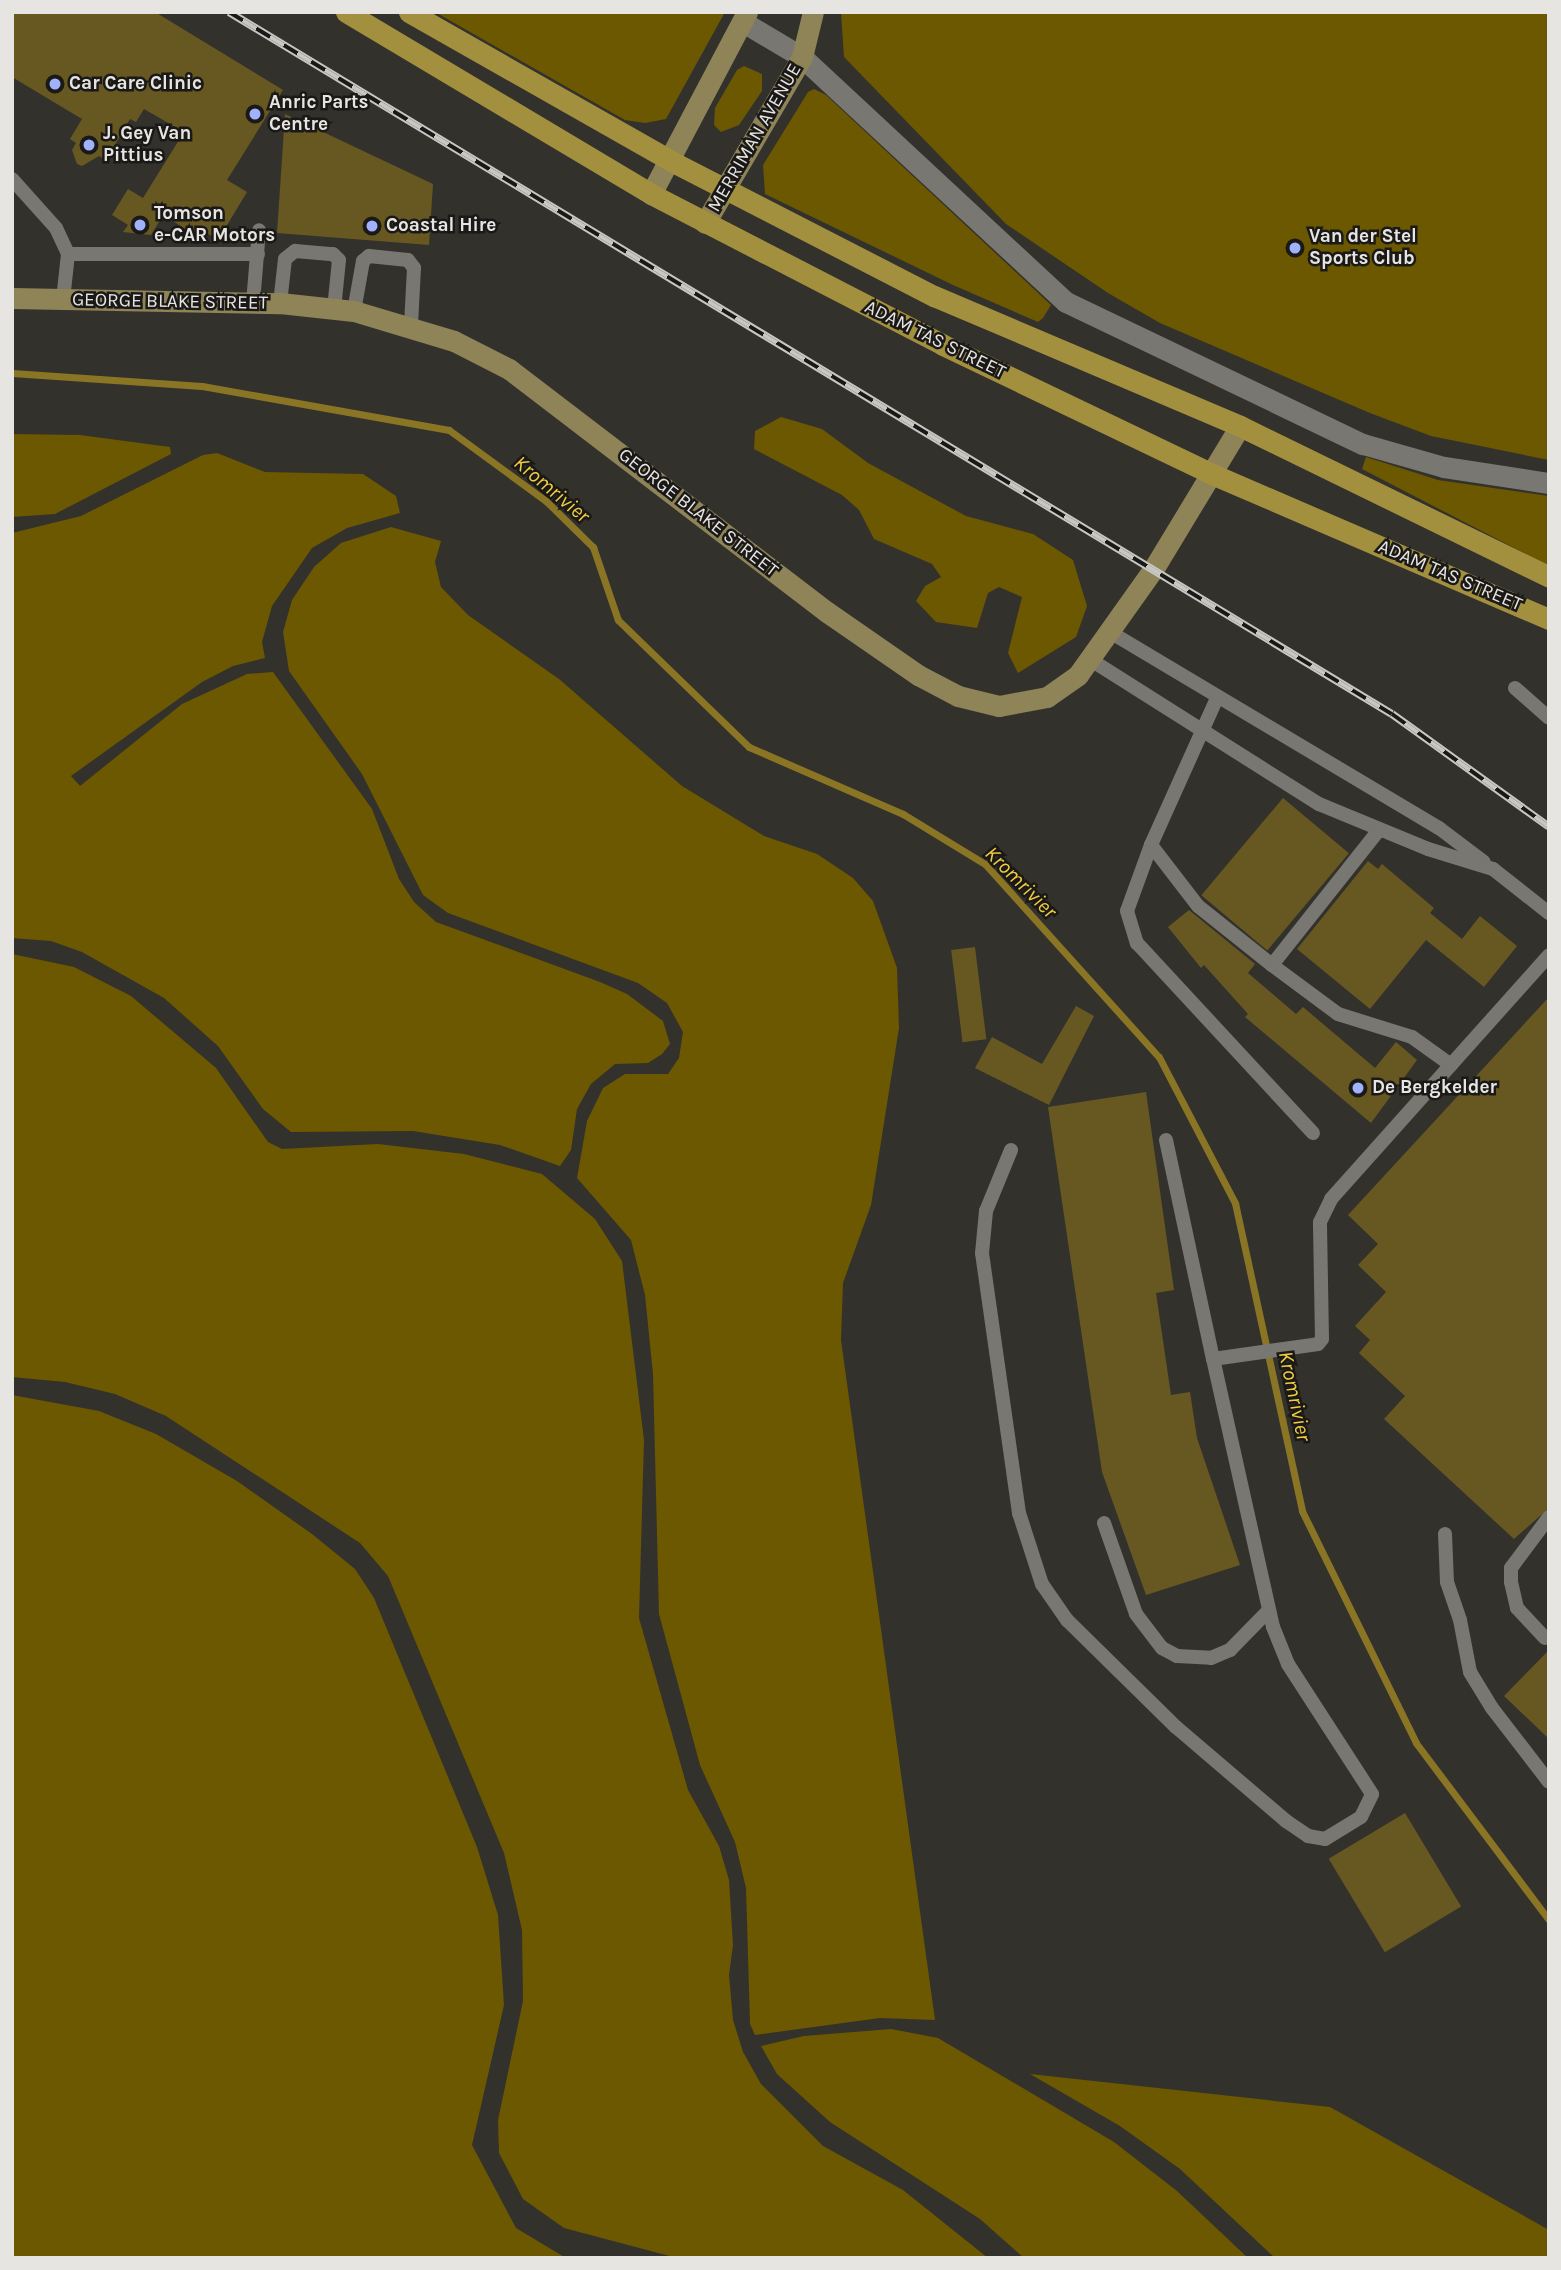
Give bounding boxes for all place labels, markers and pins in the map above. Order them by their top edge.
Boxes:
place label: Car Care Clinic [69,73,202,95]
marker: Car Care Clinic [47,76,63,92]
place label: Anric Parts Centre [269,92,368,136]
marker: Anric Parts Centre [247,106,263,122]
place label: J. Gey Van Pittius [103,123,191,167]
marker: J. Gey Van Pittius [81,137,97,153]
place label: Tomson e-CAR Motors [154,203,275,247]
place label: Coastal Hire [386,215,496,237]
marker: Tomson e-CAR Motors [132,217,148,233]
marker: Coastal Hire [364,218,380,234]
place label: Van der Stel Sports Club [1309,226,1417,270]
marker: Van der Stel Sports Club [1287,240,1303,256]
place label: De Bergkelder [1372,1077,1497,1099]
marker: De Bergkelder [1350,1080,1366,1096]

